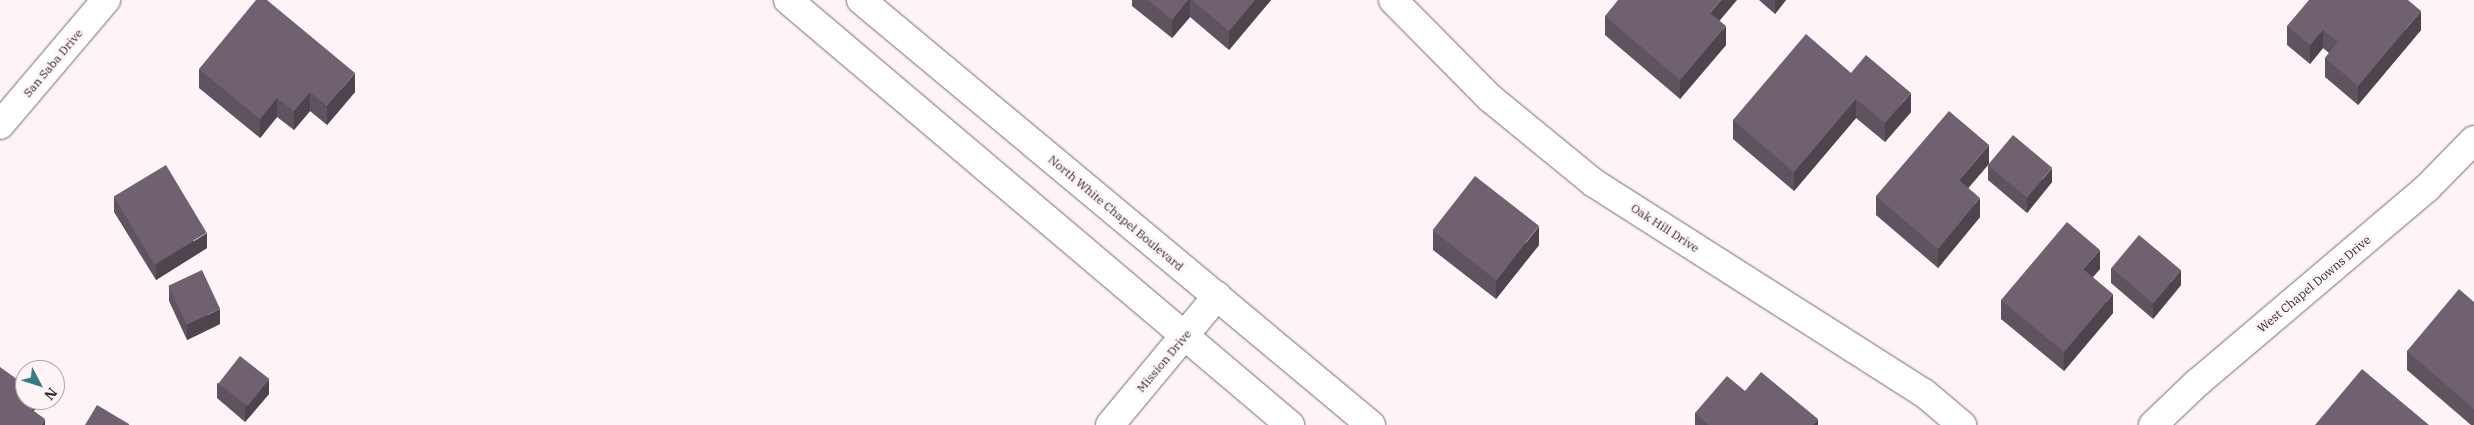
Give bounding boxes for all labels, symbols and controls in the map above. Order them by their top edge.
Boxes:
street label: San Saba Drive [20,26,86,100]
street label: North White Chapel Boulevard [1045,152,1187,274]
street label: Oak Hill Drive [1628,201,1702,255]
street label: West Chapel Downs Drive [2254,232,2374,336]
street label: Mission Drive [1134,327,1194,395]
north arrow [15,360,65,410]
text: N [40,384,61,404]

